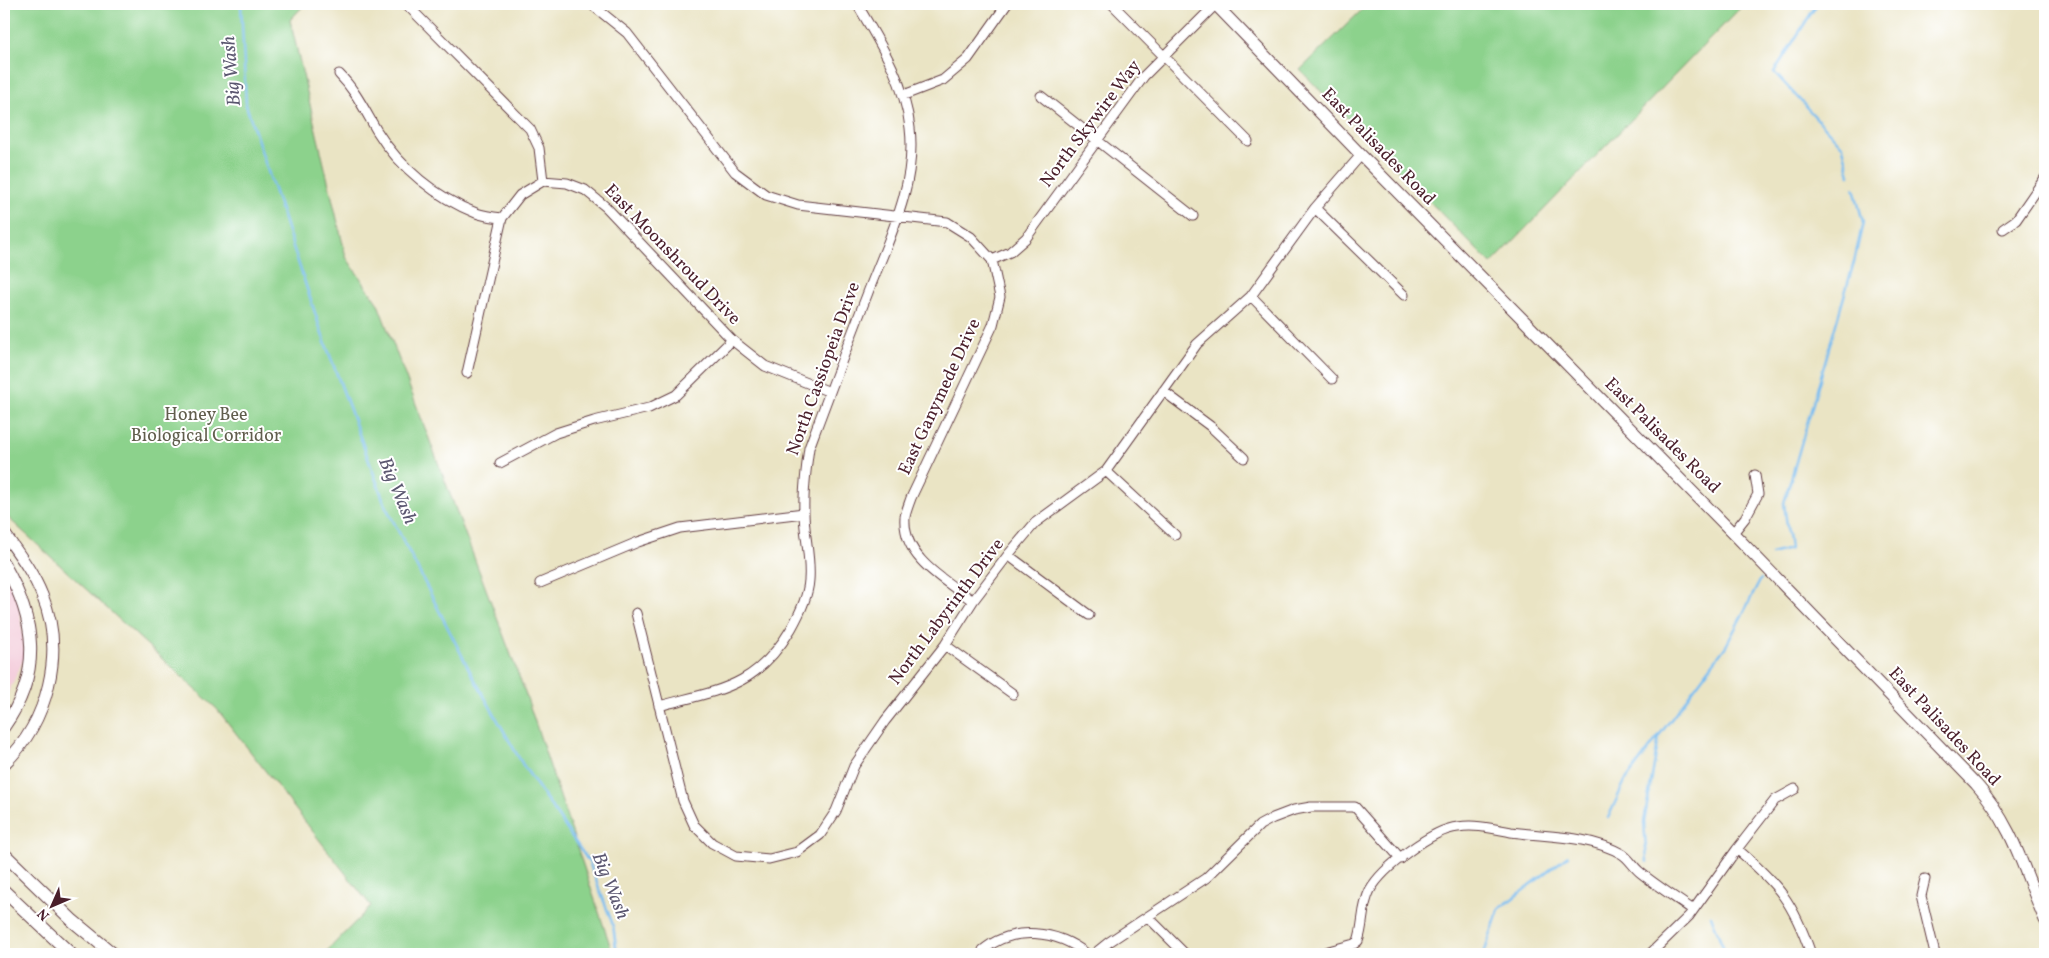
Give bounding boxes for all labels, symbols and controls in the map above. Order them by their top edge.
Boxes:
water label: Big Wash [216,35,248,107]
street label: North Skywire Way [1035,55,1147,193]
street label: East Palisades Road [1315,83,1441,211]
street label: East Moonshroud Drive [598,179,746,331]
street label: North Cassiopeia Drive [781,279,867,459]
street label: East Ganymede Drive [893,315,987,479]
street label: East Palisades Road [1598,372,1726,500]
park label: Honey Bee Biological Corridor [131,403,282,449]
water label: Big Wash [371,454,423,528]
street label: North Labyrinth Drive [883,533,1011,691]
street label: East Palisades Road [1882,662,2006,792]
water label: Big Wash [585,848,635,924]
north arrow [28,880,78,930]
text: N [34,904,54,924]

